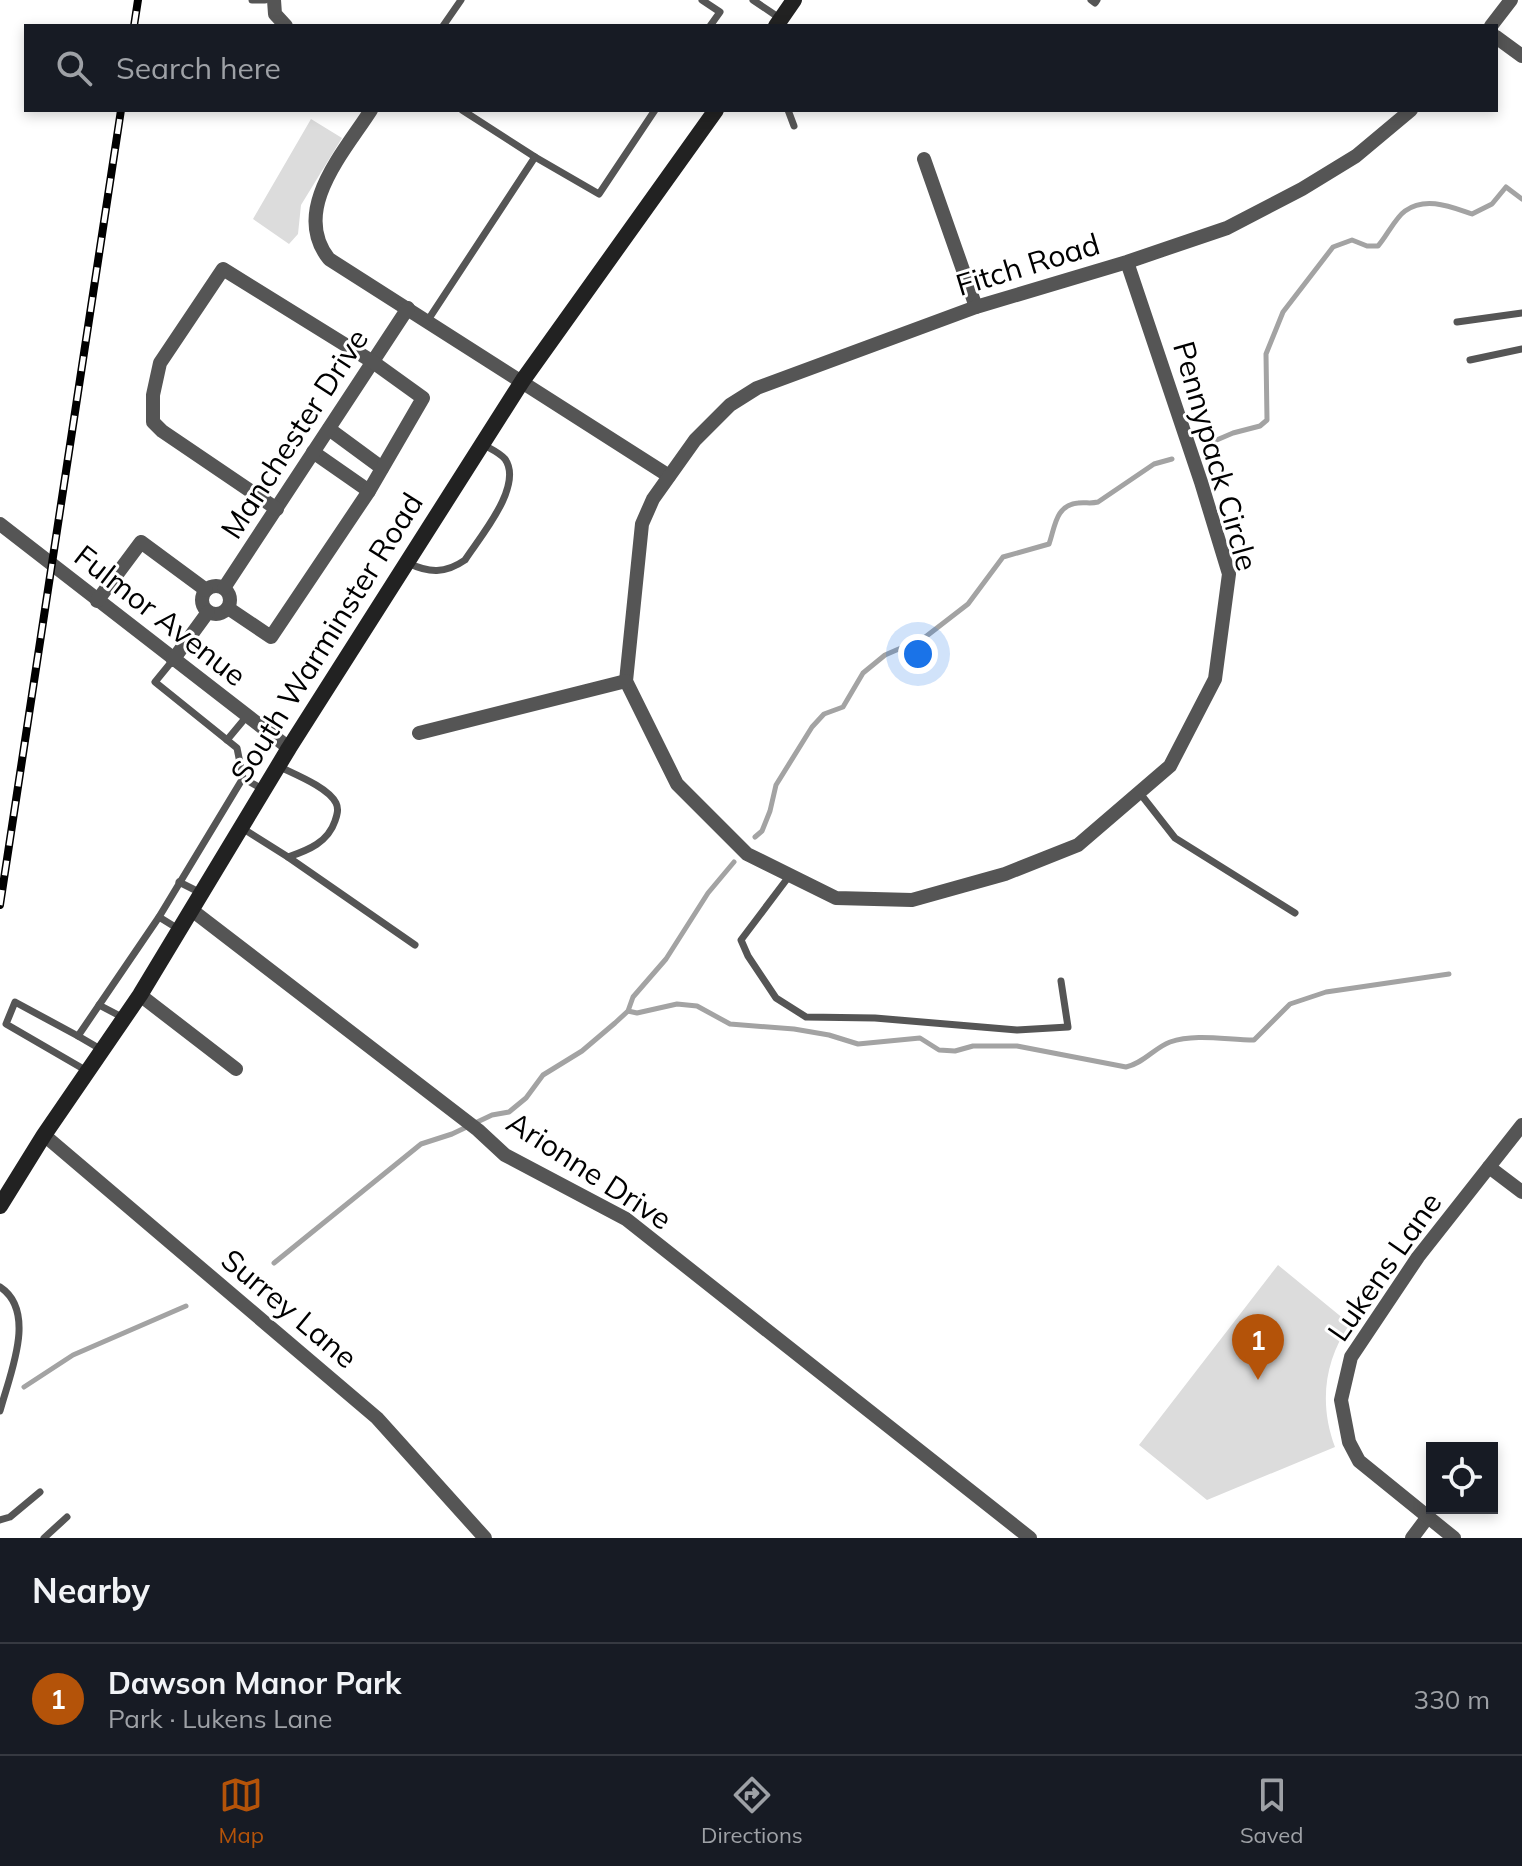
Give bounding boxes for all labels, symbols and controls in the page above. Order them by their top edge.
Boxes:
search box [24,24,1498,112]
icon: search [52,46,96,90]
text: Search here [116,49,281,87]
street label: Fitch Road [951,224,1104,304]
street label: Manchester Drive [212,321,376,546]
street label: Pennypack Circle [1165,337,1267,575]
street label: South Warminster Road [221,486,431,789]
street label: Fulmor Avenue [67,536,254,694]
your location [898,634,938,674]
street label: Arionne Drive [500,1103,679,1238]
street label: Lukens Lane [1319,1185,1449,1348]
street label: Surrey Lane [214,1240,365,1376]
pin: 1 [1232,1314,1284,1380]
map controls [1426,1442,1498,1514]
button: locate [1426,1442,1498,1514]
text: Nearby [32,1569,150,1612]
text: Dawson Manor Park [108,1664,401,1702]
text: 1 [50,1683,66,1716]
text: 330 m [1414,1683,1490,1716]
text: Park · Lukens Lane [108,1702,333,1735]
tab: Map [219,1773,264,1849]
tab: Directions [701,1773,803,1849]
tab: Saved [1240,1773,1303,1849]

